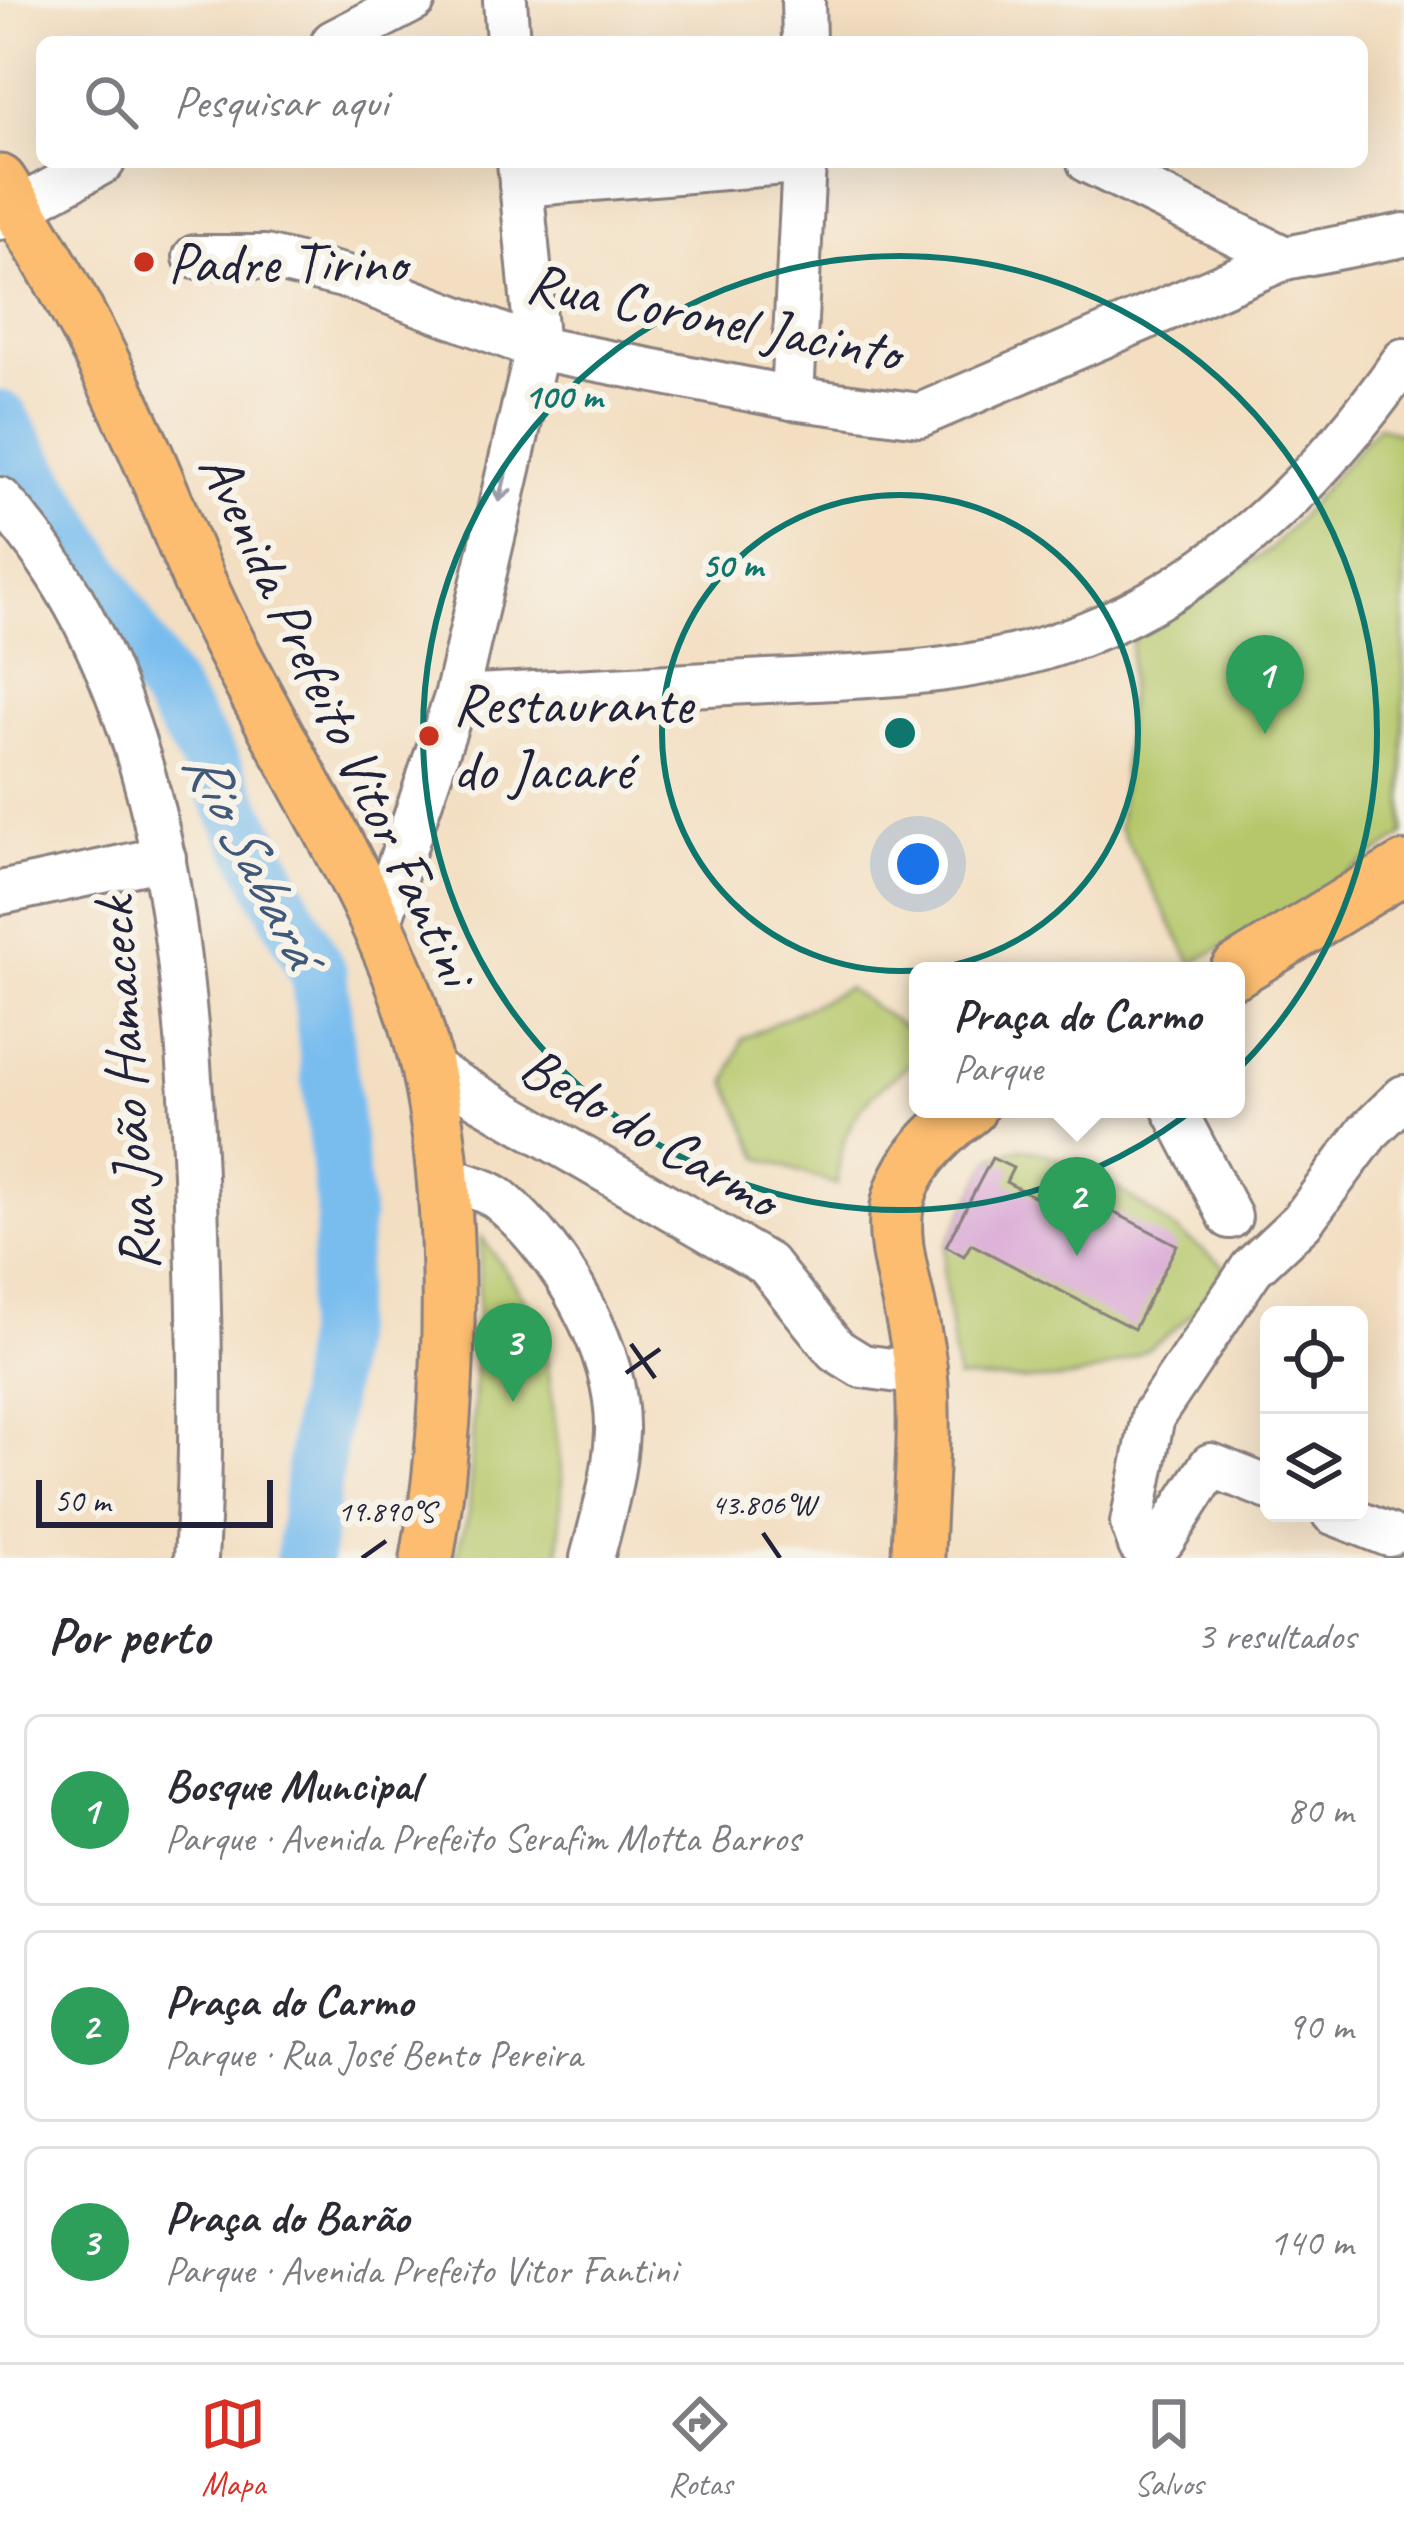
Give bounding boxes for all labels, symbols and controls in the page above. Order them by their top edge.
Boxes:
search box [36,36,1368,168]
icon: search [78,69,144,135]
text: Pesquisar aqui [174,74,388,131]
place label: Padre Tirino [168,227,412,299]
street label: Rua Coronel Jacinto [521,246,912,390]
marker: Padre Tirino [131,249,157,275]
text: 100 m [524,373,605,419]
street label: Avenida Prefeito Vitor Fantini [183,441,496,1003]
one-way arrow [490,464,512,502]
text: 50 m [701,542,766,588]
pin: 1 [1226,635,1304,734]
place label: Restaurante do Jacaré [453,668,696,806]
centre of rings [879,712,921,754]
marker: Restaurante do Jacaré [416,723,442,749]
water label: Rio Sabará [166,736,346,990]
your location [888,834,948,894]
street label: Rua João Hamaceck [77,892,175,1274]
popup [909,962,1245,1118]
text: Praça do Carmo [953,987,1201,1044]
street label: Bedo do Carmo [508,1029,796,1237]
text: Parque [953,1044,1043,1093]
pin: 2 [1038,1157,1116,1256]
pin: 3 [474,1303,552,1402]
map controls [1260,1306,1368,1522]
button: locate [1260,1306,1368,1414]
button: layers [1260,1414,1368,1522]
scale bar [36,1474,273,1527]
text: 50 m [54,1480,110,1522]
text: 43.806°W [711,1485,820,1523]
text: 19.890°S [338,1492,440,1530]
text: Por perto [48,1604,210,1668]
text: 3 resultados [1197,1612,1356,1661]
text: Bosque Muncipal [165,1757,419,1814]
text: 1 [81,1786,99,1835]
text: 80 m [1287,1786,1353,1835]
text: Parque · Avenida Prefeito Serafim Motta Barros [165,1814,800,1863]
text: Praça do Carmo [165,1973,413,2030]
text: 2 [81,2002,99,2051]
text: 90 m [1287,2002,1353,2051]
text: Parque · Rua José Bento Pereira [165,2030,582,2079]
text: Praça do Barão [165,2189,409,2246]
text: 3 [81,2218,99,2267]
text: 140 m [1269,2218,1353,2267]
text: Parque · Avenida Prefeito Vitor Fantini [165,2246,677,2295]
tab: Mapa [200,2391,266,2505]
tab: Rotas [667,2391,733,2505]
tab: Salvos [1134,2391,1204,2505]

